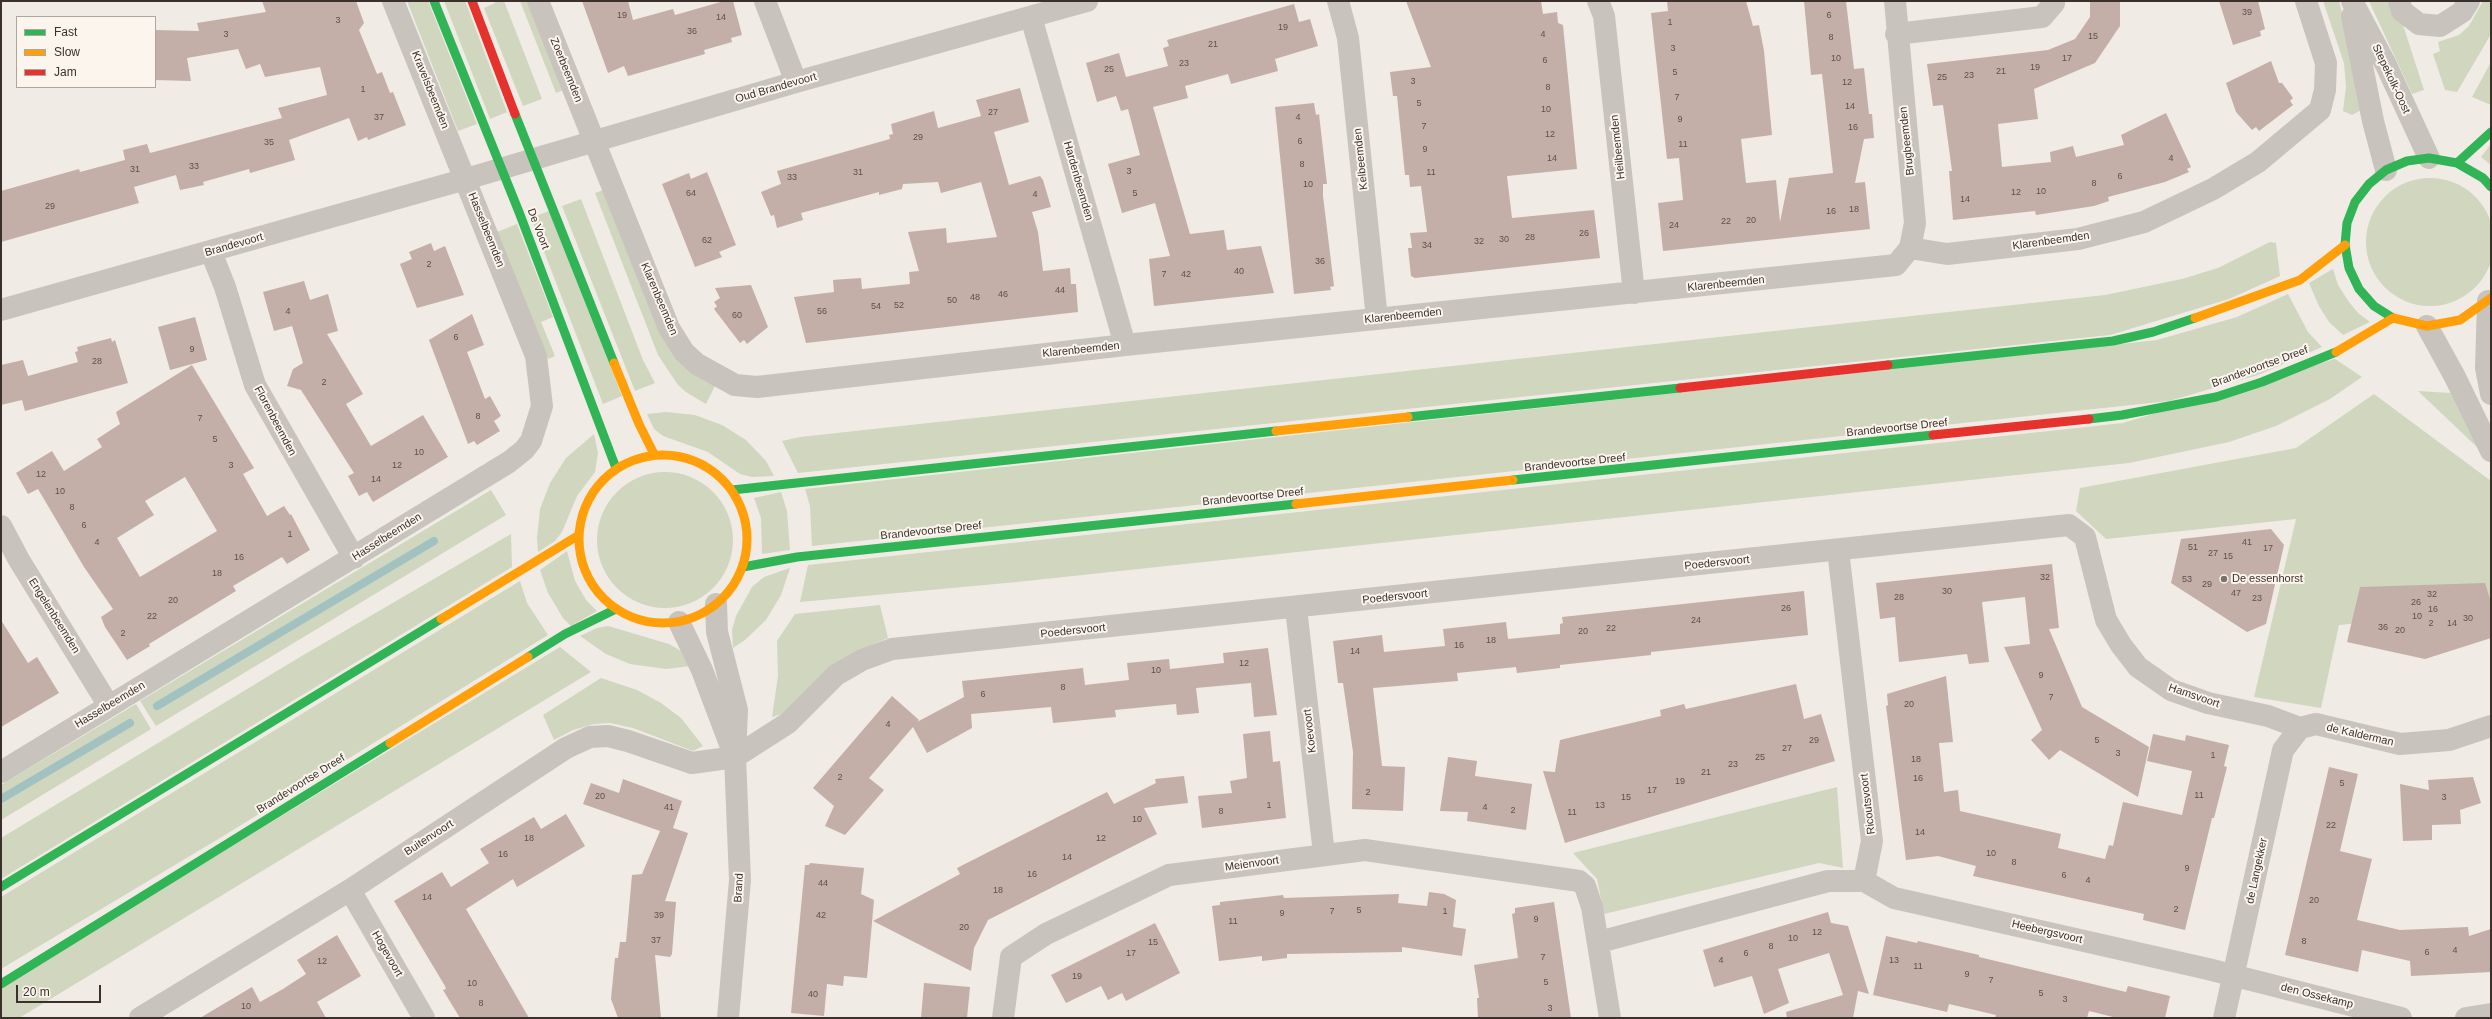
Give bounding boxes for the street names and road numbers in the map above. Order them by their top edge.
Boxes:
street label: Zoerbeemden [547,36,585,104]
street label: Stepekolk-Oost [2369,42,2413,116]
street label: Kravelsbeemden [408,49,452,131]
street label: Oud Brandevoort [734,70,818,106]
street label: Brugbeemden [1897,106,1917,176]
street label: Heilbeemden [1608,114,1628,180]
street label: Kelbeemden [1351,128,1371,190]
street label: Hardenbeemden [1060,140,1096,222]
street label: Hasselbeemden [465,191,507,269]
street label: De Voort [524,207,552,251]
street label: Klarenbeemden [2012,229,2090,253]
street label: Brandevoort [203,230,265,260]
street label: Klarenbeemden [638,261,680,337]
street label: Klarenbeemden [1687,273,1765,295]
street label: Klarenbeemden [1364,305,1442,327]
street label: Klarenbeemden [1042,339,1120,361]
street label: Brandevoortse Dreef [2210,343,2310,391]
street label: Florenbeemden [251,384,299,458]
street label: Brandevoortse Dreef [1846,416,1948,440]
street label: Brandevoortse Dreef [1524,451,1626,475]
street label: Brandevoortse Dreef [1202,485,1304,509]
street label: Hasselbeemden [350,510,424,564]
street label: Brandevoortse Dreef [880,519,982,543]
street label: Poedersvoort [1684,553,1750,573]
street label: Engelenbeemden [26,576,82,656]
street label: Poedersvoort [1362,587,1428,607]
street label: Poedersvoort [1040,621,1106,641]
street label: Hasselbeemden [73,679,147,731]
street label: Hamsvoort [2167,681,2221,711]
street label: Koevoort [1301,708,1319,754]
street label: de Kalderman [2325,721,2395,749]
street label: Brandevoortse Dreef [254,752,348,816]
street label: Ricoutsvoort [1858,773,1878,835]
street label: Buitenvoort [402,817,456,859]
street label: de Langekker [2244,837,2270,905]
street label: Meienvoort [1224,854,1280,874]
street label: Brand [732,873,746,903]
street label: Heebergsvoort [2010,917,2084,947]
street label: Hogevoort [369,929,405,979]
street label: den Ossekamp [2280,981,2354,1011]

